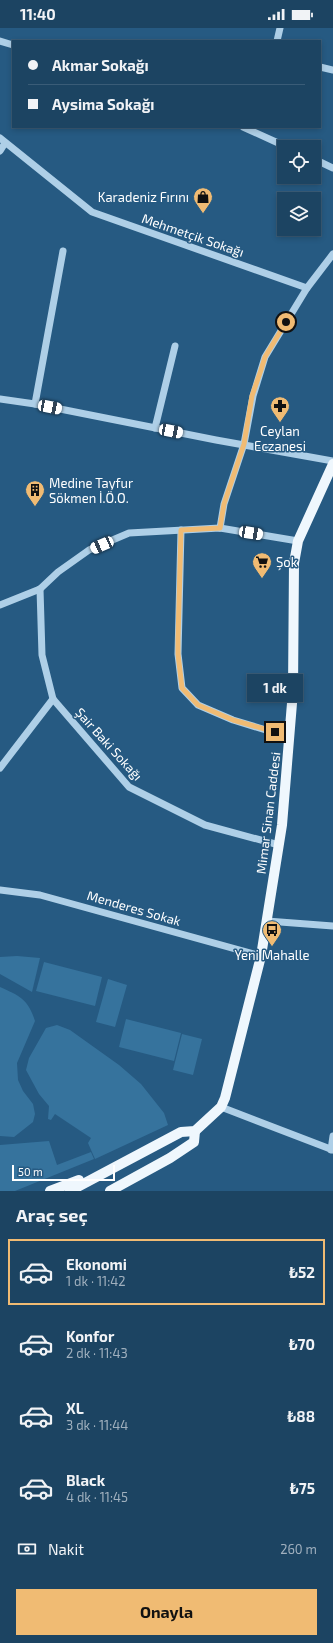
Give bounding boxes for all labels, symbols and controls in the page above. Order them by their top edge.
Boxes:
text: 11:40 [20,5,56,23]
text: Akmar Sokağı [52,56,149,74]
text: Aysima Sokağı [52,95,155,113]
map controls [277,140,321,236]
button: locate [277,140,321,184]
shop icon: Karadeniz Fırını [192,186,214,214]
place label: Karadeniz Fırını [98,189,189,205]
button: layers [277,192,321,236]
street label: Mehmetçik Sokağı [139,210,246,261]
route start [277,313,295,331]
pharmacy icon: Ceylan Eczanesi [269,395,291,423]
car [37,399,63,415]
car [158,423,184,439]
place label: Ceylan Eczanesi [254,423,306,454]
place label: Medine Tayfur Sökmen İ.Ö.O. [49,475,133,506]
building icon: Medine Tayfur Sökmen İ.Ö.O. [24,479,46,507]
car [238,525,264,541]
car [89,535,115,555]
supermarket icon: Şok [251,551,273,579]
place label: Şok [276,554,298,571]
callout: 1 dk [247,674,303,702]
text: 1 dk [263,680,287,696]
street label: Şair Baki Sokağı [71,704,146,784]
route end [266,723,284,741]
street label: Mimar Sinan Caddesi [253,751,283,875]
street label: Menderes Sokak [85,887,183,929]
bus stop icon: Yeni Mahalle [261,919,283,947]
place label: Yeni Mahalle [234,947,310,963]
scale bar [12,1163,115,1182]
text: 50 m [18,1165,43,1178]
text: Araç seç [16,1204,88,1226]
icon: car [18,1254,54,1290]
text: Ekonomi [66,1255,127,1273]
text: ₺52 [289,1263,315,1281]
text: 1 dk · 11:42 [66,1273,126,1289]
icon: car [18,1326,54,1362]
text: Konfor [66,1327,114,1345]
text: ₺70 [289,1335,315,1353]
text: 2 dk · 11:43 [66,1345,128,1361]
icon: car [18,1398,54,1434]
text: XL [66,1399,84,1417]
text: ₺88 [287,1407,315,1425]
text: 3 dk · 11:44 [66,1417,128,1433]
icon: car [18,1470,54,1506]
text: Black [66,1471,105,1489]
text: ₺75 [290,1479,315,1497]
text: 4 dk · 11:45 [66,1489,128,1505]
icon: cash [16,1538,38,1560]
text: Nakit [48,1540,84,1558]
text: 260 m [280,1541,317,1557]
button: Onayla [16,1589,317,1635]

